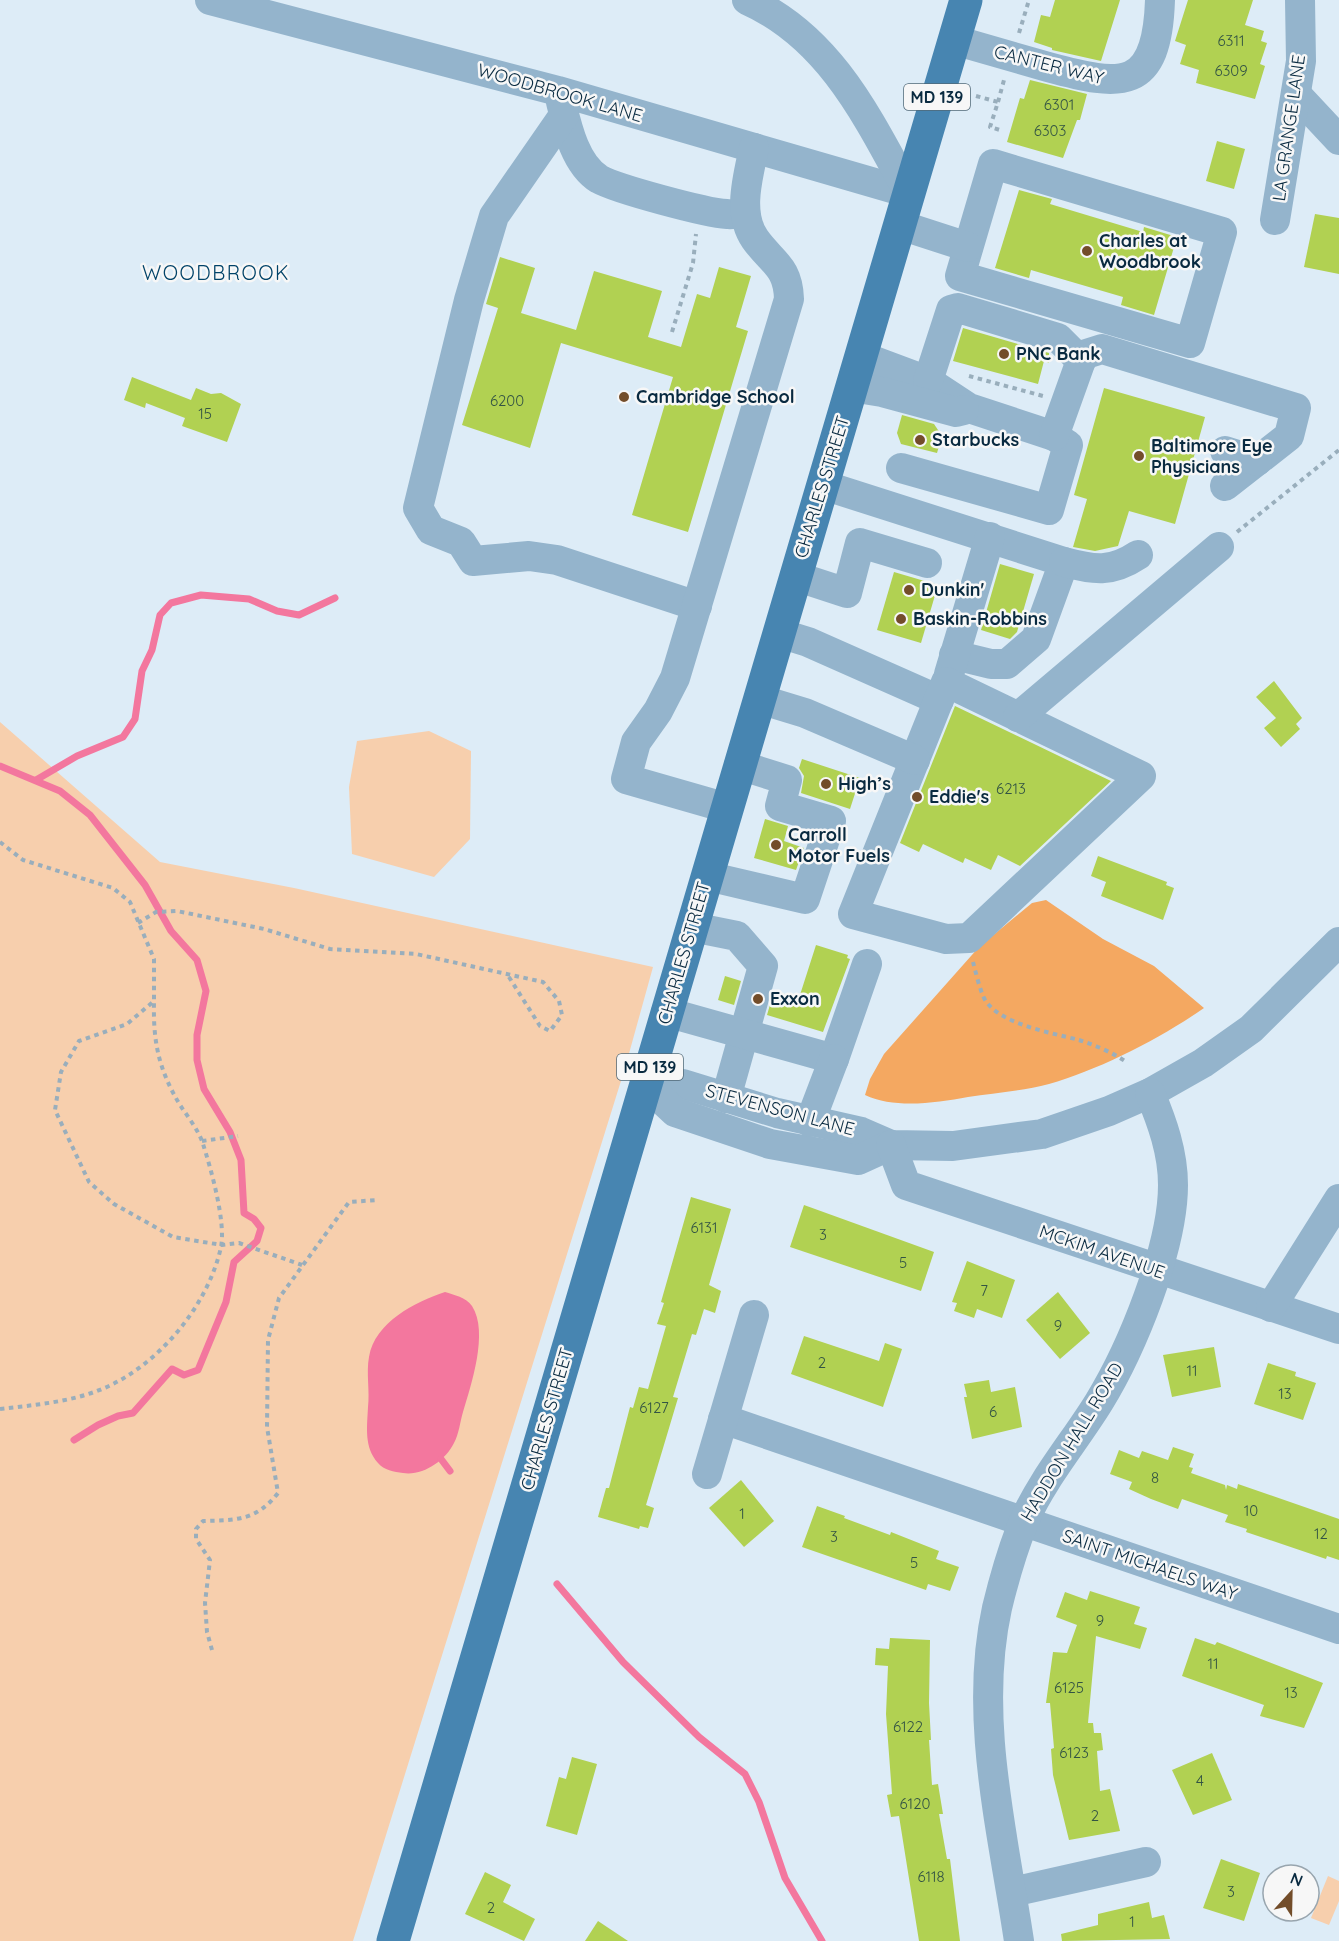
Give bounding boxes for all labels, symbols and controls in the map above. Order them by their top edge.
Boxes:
house number: 6311 [1217,31,1245,50]
street label: CANTER WAY [992,40,1106,89]
street label: LA GRANGE LANE [1267,53,1310,203]
street label: WOODBROOK LANE [475,58,645,127]
house number: 6309 [1214,61,1248,80]
road number: MD 139 [904,84,970,110]
house number: 6301 [1044,95,1074,114]
house number: 6303 [1034,121,1066,140]
place label: Charles at Woodbrook [1099,229,1201,273]
marker: Charles at Woodbrook [1080,244,1094,258]
district label: WOODBROOK [142,260,290,285]
place label: PNC Bank [1016,342,1100,365]
marker: PNC Bank [997,347,1011,361]
place label: Cambridge School [636,385,795,408]
marker: Cambridge School [617,390,631,404]
house number: 6200 [490,391,524,410]
house number: 15 [198,404,212,423]
street label: CHARLES STREET [789,413,854,561]
place label: Starbucks [932,428,1020,451]
marker: Starbucks [913,433,927,447]
place label: Baltimore Eye Physicians [1151,434,1273,478]
marker: Baltimore Eye Physicians [1132,449,1146,463]
place label: Dunkin' [921,578,984,601]
marker: Dunkin' [902,583,916,597]
place label: Baskin-Robbins [913,607,1047,630]
marker: Baskin-Robbins [894,612,908,626]
place label: High’s [838,772,891,795]
marker: High’s [819,777,833,791]
house number: 6213 [996,779,1026,798]
place label: Eddie's [929,785,989,808]
marker: Eddie's [910,790,924,804]
place label: Carroll Motor Fuels [788,823,890,867]
marker: Carroll Motor Fuels [769,838,783,852]
street label: CHARLES STREET [652,879,715,1027]
place label: Exxon [770,987,820,1010]
marker: Exxon [751,992,765,1006]
road number: MD 139 [617,1054,683,1080]
street label: STEVENSON LANE [703,1079,857,1140]
house number: 6131 [691,1218,717,1237]
street label: MCKIM AVENUE [1036,1219,1168,1284]
house number: 3 [819,1225,827,1244]
house number: 5 [899,1253,907,1272]
house number: 7 [980,1281,988,1300]
house number: 9 [1054,1316,1062,1335]
street label: CHARLES STREET [515,1345,578,1493]
house number: 2 [818,1353,826,1372]
street label: HADDON HALL ROAD [1015,1358,1128,1525]
house number: 11 [1186,1361,1198,1380]
house number: 13 [1278,1384,1292,1403]
house number: 6127 [639,1398,669,1417]
house number: 6 [989,1402,997,1421]
house number: 8 [1151,1468,1159,1487]
house number: 10 [1244,1501,1258,1520]
house number: 1 [739,1504,745,1523]
street label: SAINT MICHAELS WAY [1060,1524,1241,1605]
house number: 12 [1314,1524,1328,1543]
house number: 3 [830,1527,838,1546]
house number: 5 [910,1553,918,1572]
house number: 9 [1096,1611,1104,1630]
house number: 11 [1207,1654,1219,1673]
house number: 6125 [1054,1678,1084,1697]
house number: 13 [1284,1683,1298,1702]
house number: 6122 [893,1717,923,1736]
house number: 6123 [1059,1743,1089,1762]
house number: 4 [1196,1771,1204,1790]
house number: 6120 [900,1794,930,1813]
house number: 2 [1091,1806,1099,1825]
north arrow [1261,1863,1321,1923]
house number: 6118 [917,1867,945,1886]
text: N [1287,1868,1306,1891]
house number: 3 [1227,1882,1235,1901]
house number: 2 [487,1898,495,1917]
house number: 1 [1129,1912,1135,1931]

